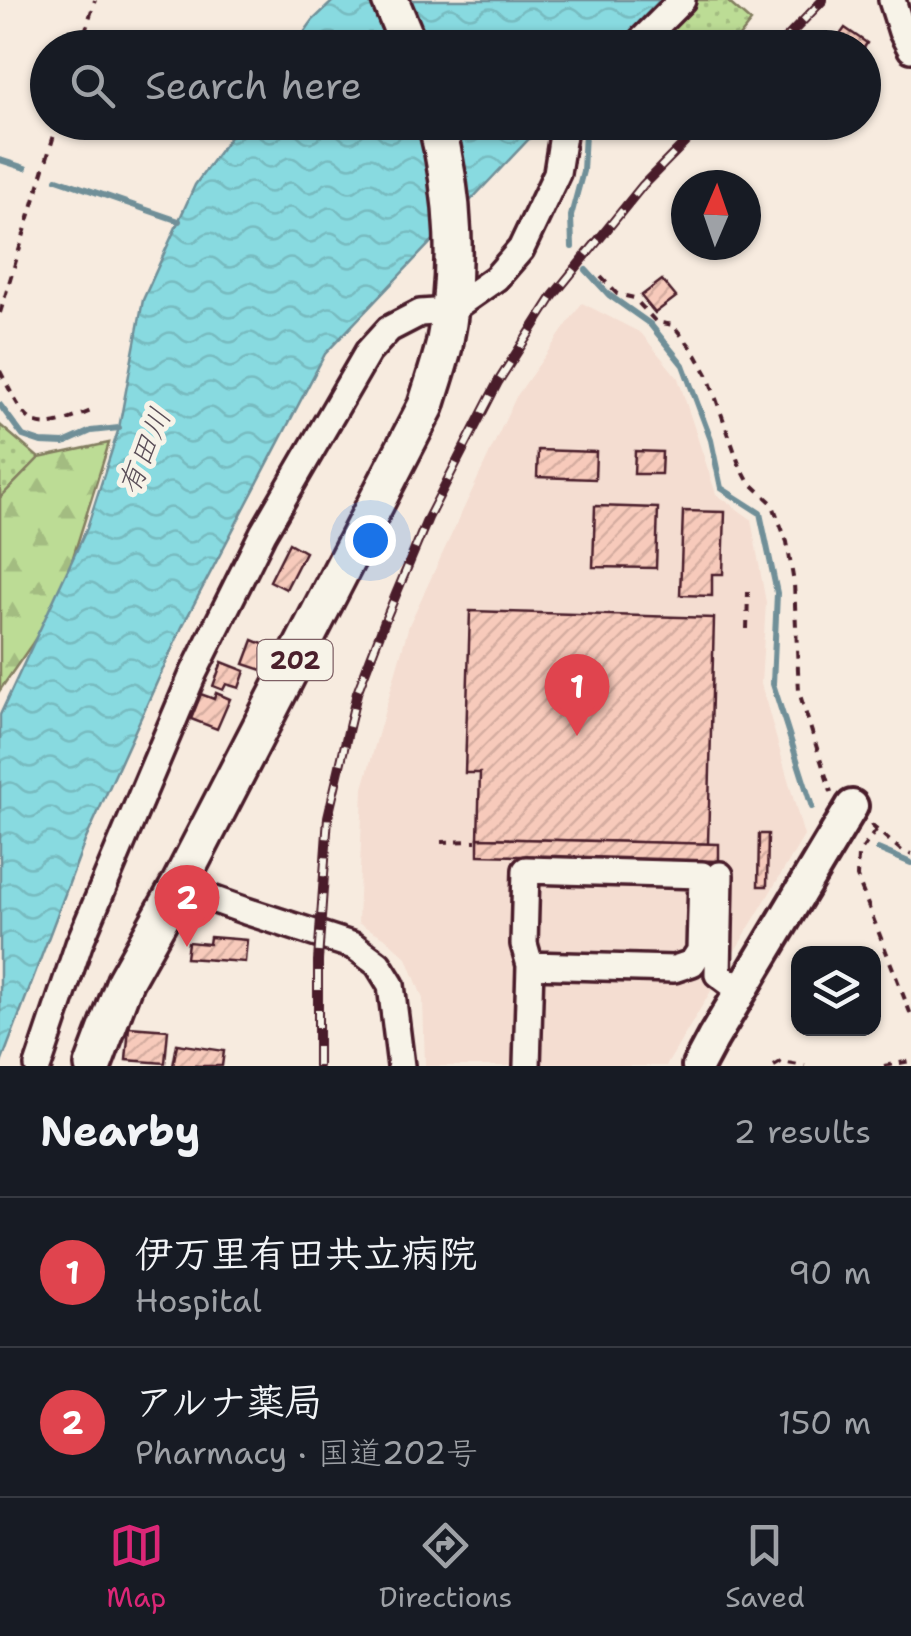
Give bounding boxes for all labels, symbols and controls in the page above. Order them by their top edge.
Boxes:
search box [30,30,881,140]
icon: search [65,58,120,113]
text: Search here [145,60,362,111]
north arrow [671,170,761,260]
water label: 有田川 [108,402,180,500]
your location [345,515,396,566]
road number: 202 [258,640,332,680]
pin: 1 [544,654,610,736]
pin: 2 [154,864,220,947]
map controls [791,946,881,1036]
button: layers [791,946,881,1036]
text: Nearby [40,1103,200,1159]
text: 2 results [734,1110,871,1153]
text: 伊万里有田共立病院 [135,1228,477,1279]
text: 1 [65,1251,80,1294]
text: 90 m [788,1251,871,1294]
text: Hospital [135,1279,262,1322]
text: アルナ薬局 [135,1376,323,1427]
text: 2 [61,1401,84,1444]
text: 150 m [778,1401,871,1444]
text: Pharmacy · 国道202号 [135,1431,478,1474]
tab: Map [106,1518,166,1616]
tab: Directions [379,1518,512,1616]
tab: Saved [725,1518,805,1616]

